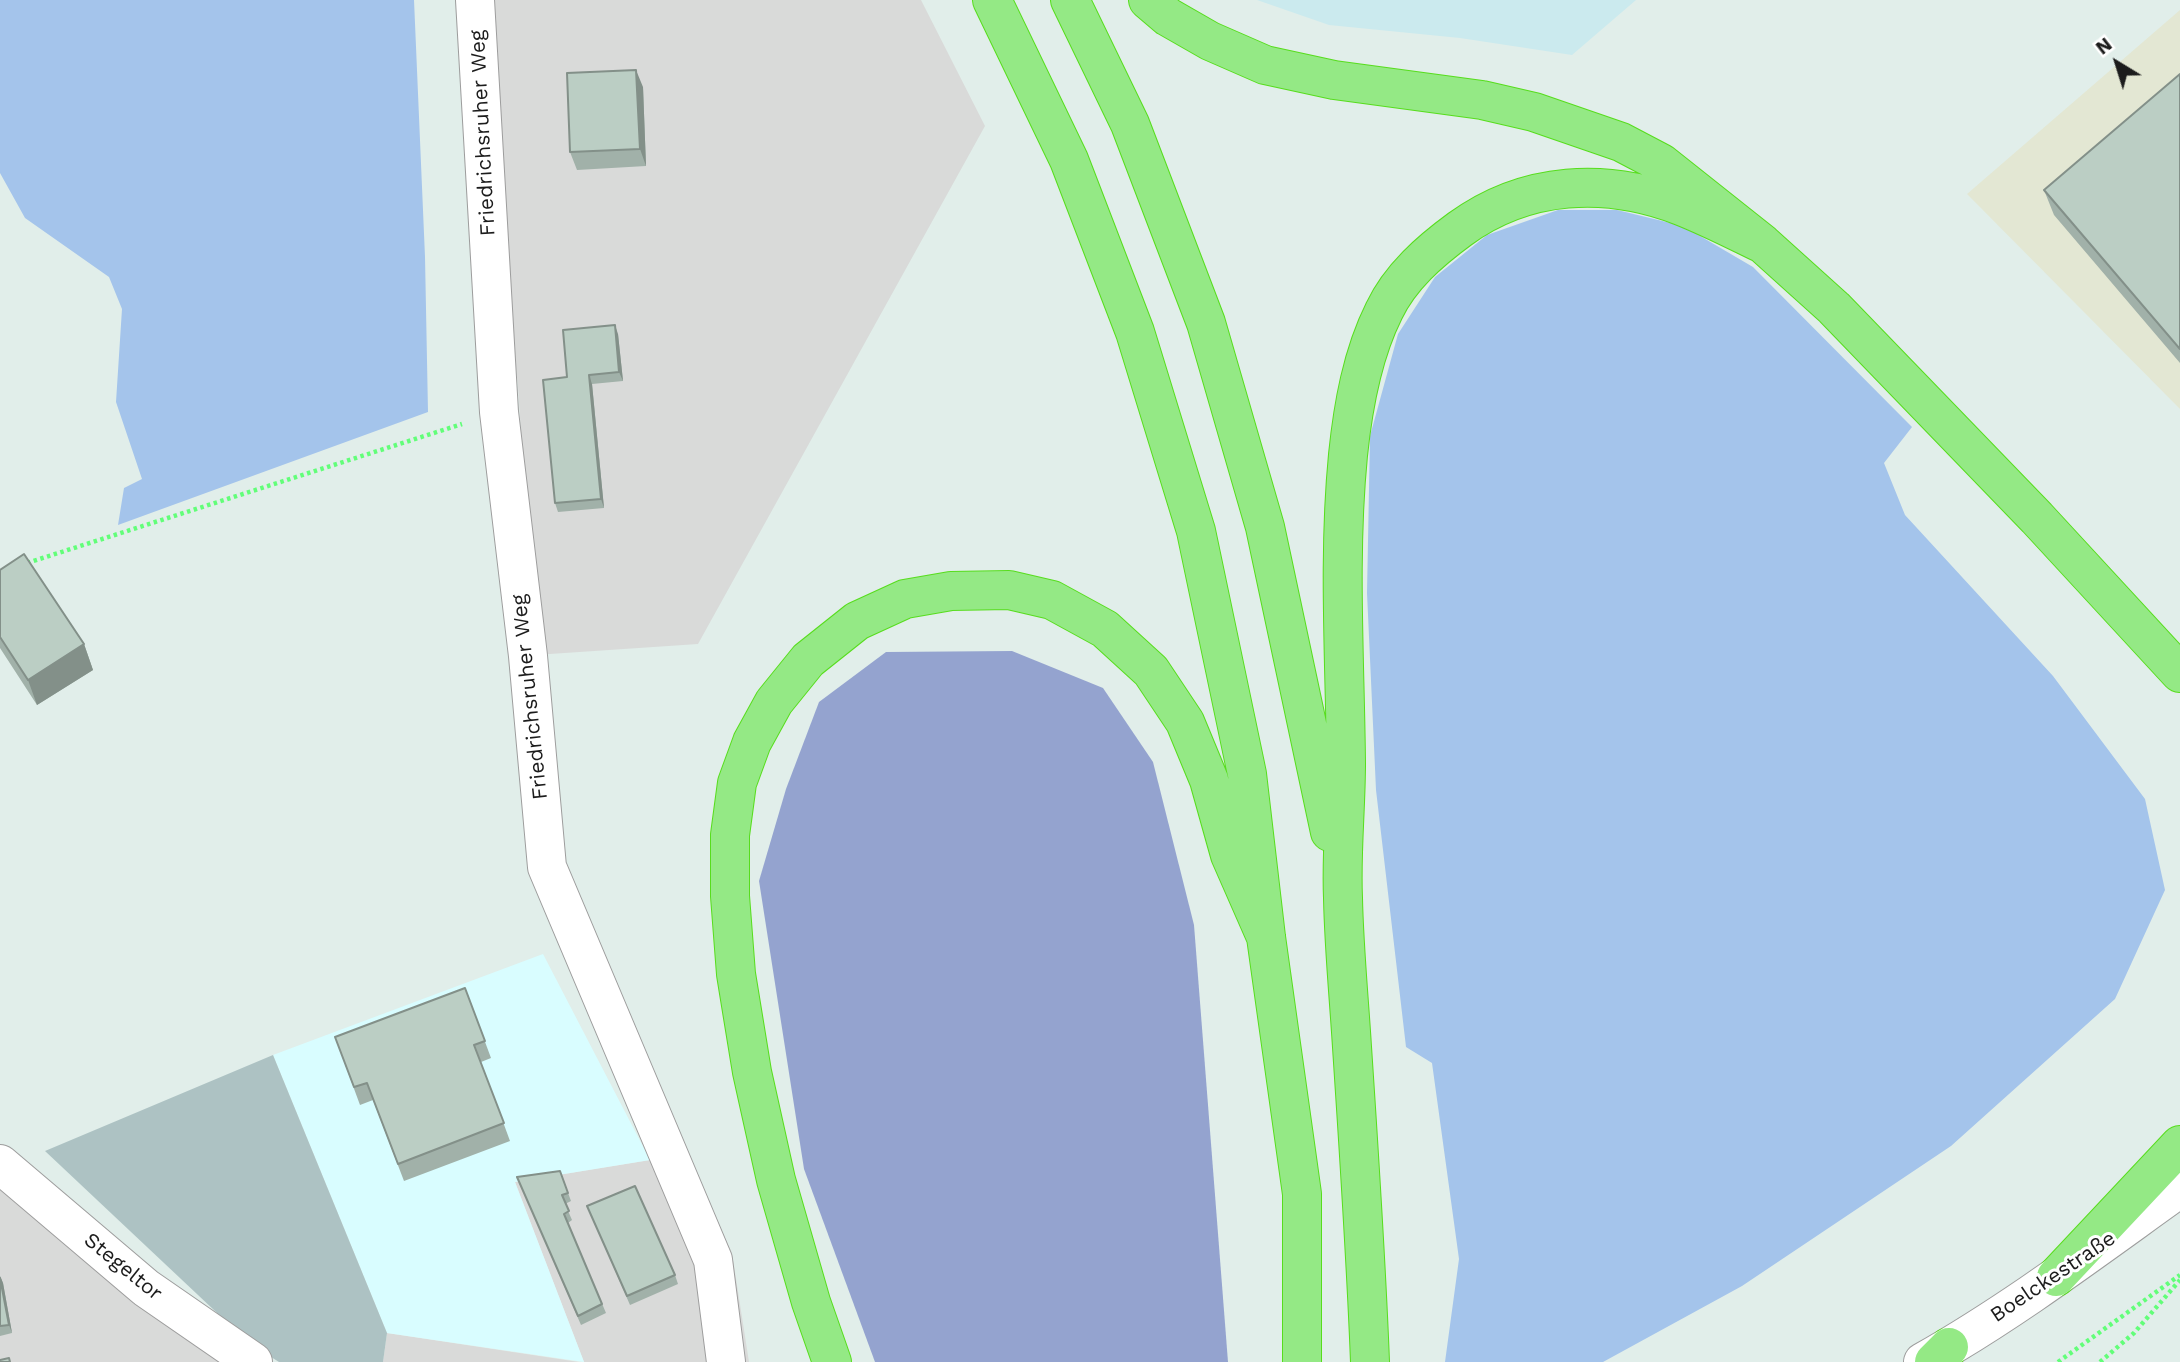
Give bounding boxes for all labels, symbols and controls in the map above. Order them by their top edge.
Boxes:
north arrow [2082,28,2152,98]
street label: Friedrichsruher Weg [465,29,501,237]
text: N [2091,33,2116,59]
street label: Friedrichsruher Weg [507,593,553,801]
street label: Boelckestraße [1986,1226,2120,1328]
street label: Stegeltor [79,1228,167,1306]

